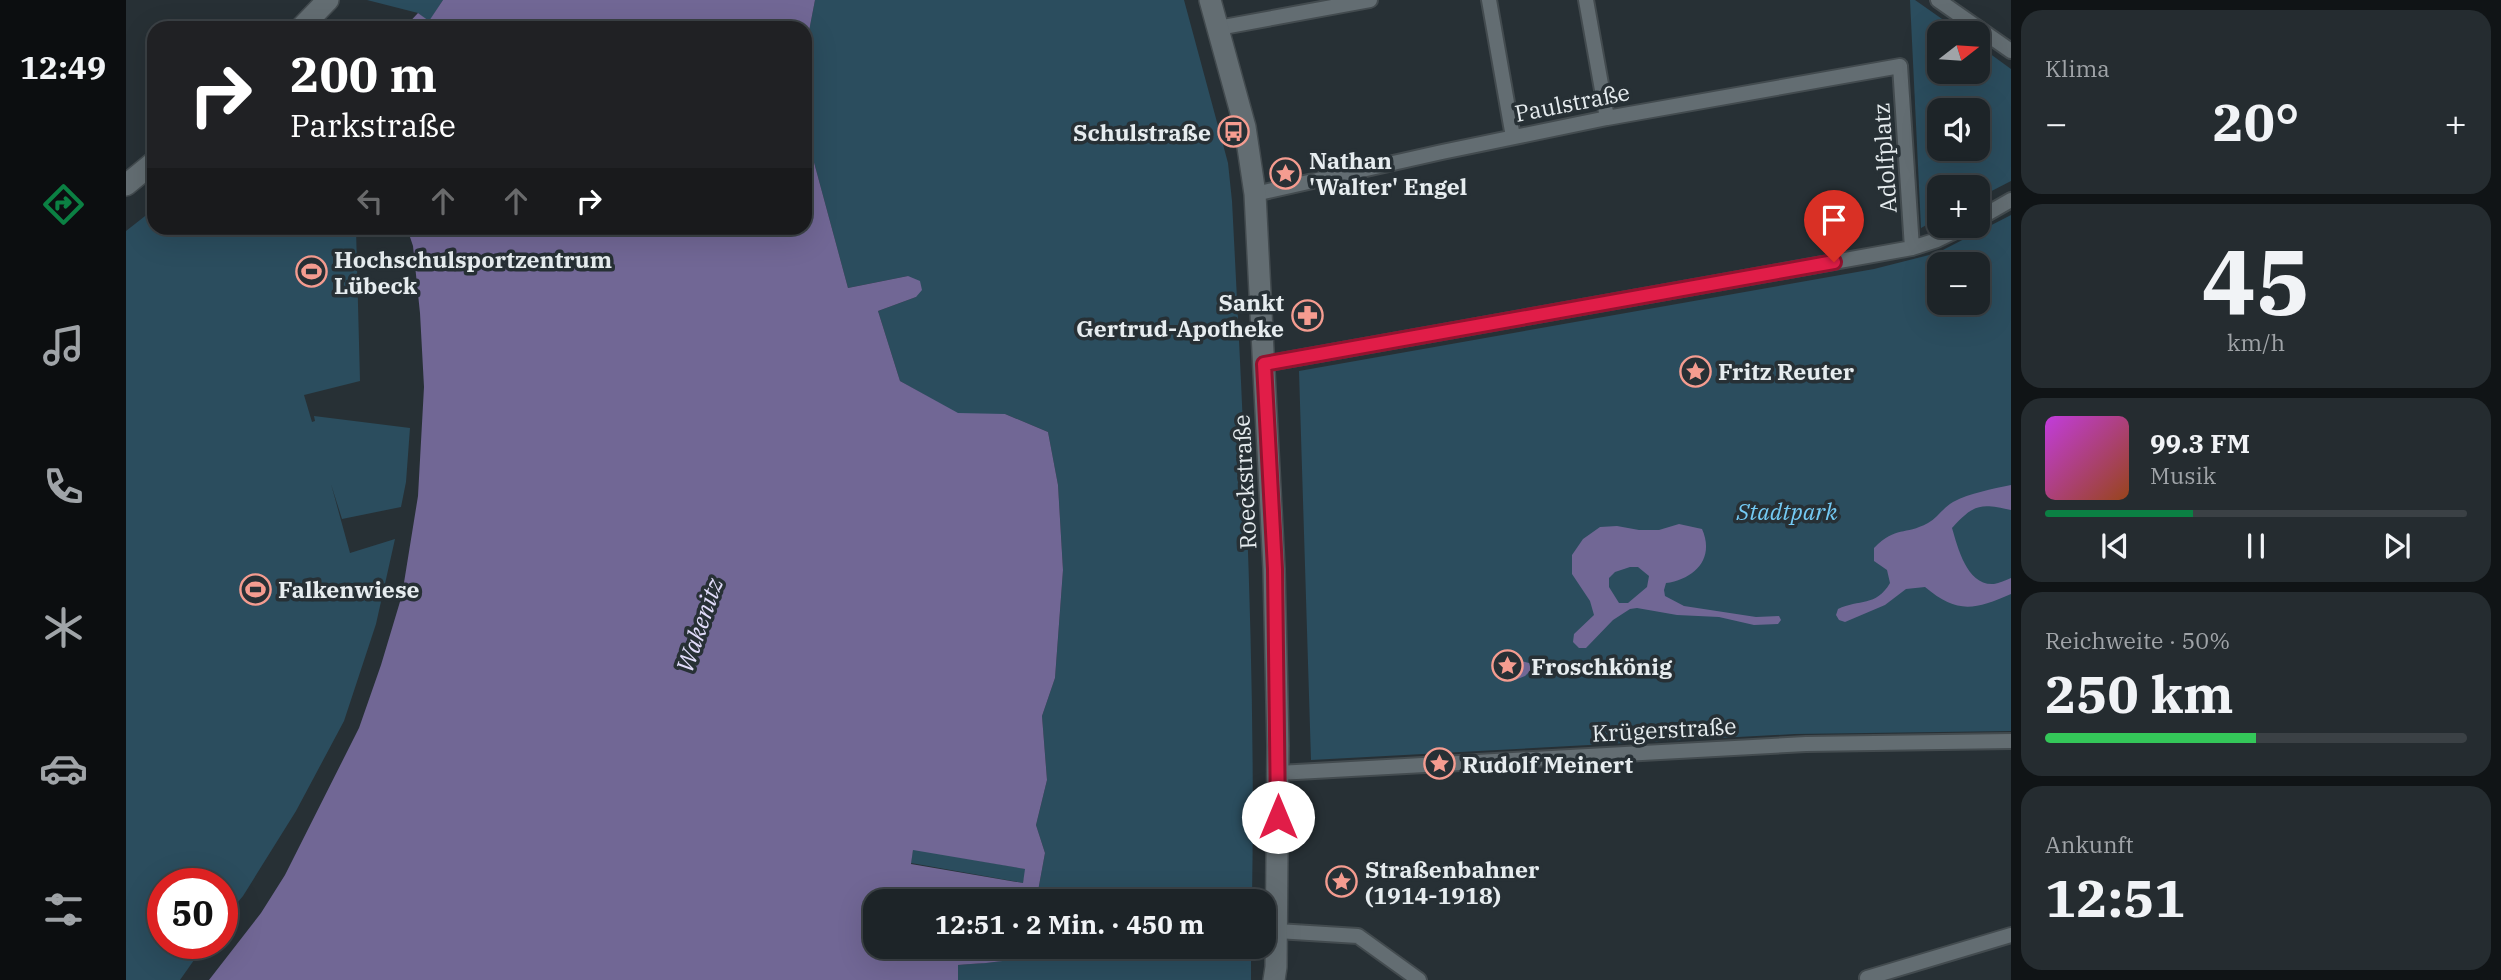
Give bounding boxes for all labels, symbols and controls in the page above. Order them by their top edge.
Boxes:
north arrow [1927,21,1990,84]
map controls [1927,21,1990,315]
text: 200 m [290,42,437,105]
text: 12:49 [20,46,106,88]
icon: right [175,49,266,140]
text: Klima [2045,53,2110,83]
street label: Paulstraße [1512,76,1632,128]
text: 20° [2213,88,2299,155]
button: sound [1927,98,1990,161]
text: − [2045,98,2068,147]
text: + [2444,98,2467,147]
street label: Adolfplatz [1865,102,1903,214]
text: Parkstraße [290,104,456,146]
bus stop icon: Schulstraße [1217,115,1251,149]
place label: Schulstraße [1073,117,1211,147]
place label: Nathan 'Walter' Engel [1309,145,1467,201]
place icon: Nathan 'Walter' Engel [1269,156,1303,190]
button: + [1927,175,1990,238]
icon: directions [39,180,88,229]
icon: left [351,182,389,220]
icon: ahead [424,182,462,220]
icon: ahead [497,182,535,220]
icon: right [570,182,608,220]
pin [1804,190,1864,262]
icon: arrive [1815,201,1853,239]
text: 45 [2201,222,2311,340]
place label: Hochschulsportzentrum Lübeck [334,244,612,300]
button: − [1927,252,1990,315]
sports icon: Hochschulsportzentrum Lübeck [294,255,328,289]
place label: Sankt Gertrud-Apotheke [1076,287,1284,343]
pharmacy icon: Sankt Gertrud-Apotheke [1290,298,1324,332]
icon: music [39,321,88,370]
text: km/h [2227,327,2285,357]
place icon: Fritz Reuter [1678,354,1712,388]
place label: Fritz Reuter [1718,356,1855,386]
street label: Roeckstraße [1225,414,1263,550]
text: 99.3 FM [2150,426,2250,460]
text: Musik [2150,460,2216,490]
icon: phone [39,462,88,511]
park label: Stadtpark [1736,496,1838,526]
icon: previous [2096,527,2134,565]
icon: pause [2237,527,2275,565]
icon: next [2378,527,2416,565]
sports icon: Falkenwiese [238,572,272,606]
water label: Wakenitz [668,573,730,676]
place label: Falkenwiese [278,574,420,604]
icon: climate [39,603,88,652]
text: Reichweite · 50% [2045,625,2230,655]
place icon: Froschkönig [1491,649,1525,683]
place label: Froschkönig [1531,651,1673,681]
text: 250 km [2045,660,2234,727]
street label: Krügerstraße [1591,710,1737,748]
icon: car [39,744,88,793]
place icon: Rudolf Meinert [1422,747,1456,781]
place label: Rudolf Meinert [1462,749,1633,779]
position arrow [1241,780,1315,854]
text: Ankunft [2045,829,2134,859]
place label: Straßenbahner (1914-1918) [1365,854,1540,910]
text: 12:51 [2045,864,2186,931]
place icon: Straßenbahner (1914-1918) [1325,865,1359,899]
speed limit sign: 50 [147,868,238,959]
icon: filters [39,885,88,934]
text: 12:51 · 2 Min. · 450 m [935,907,1204,941]

